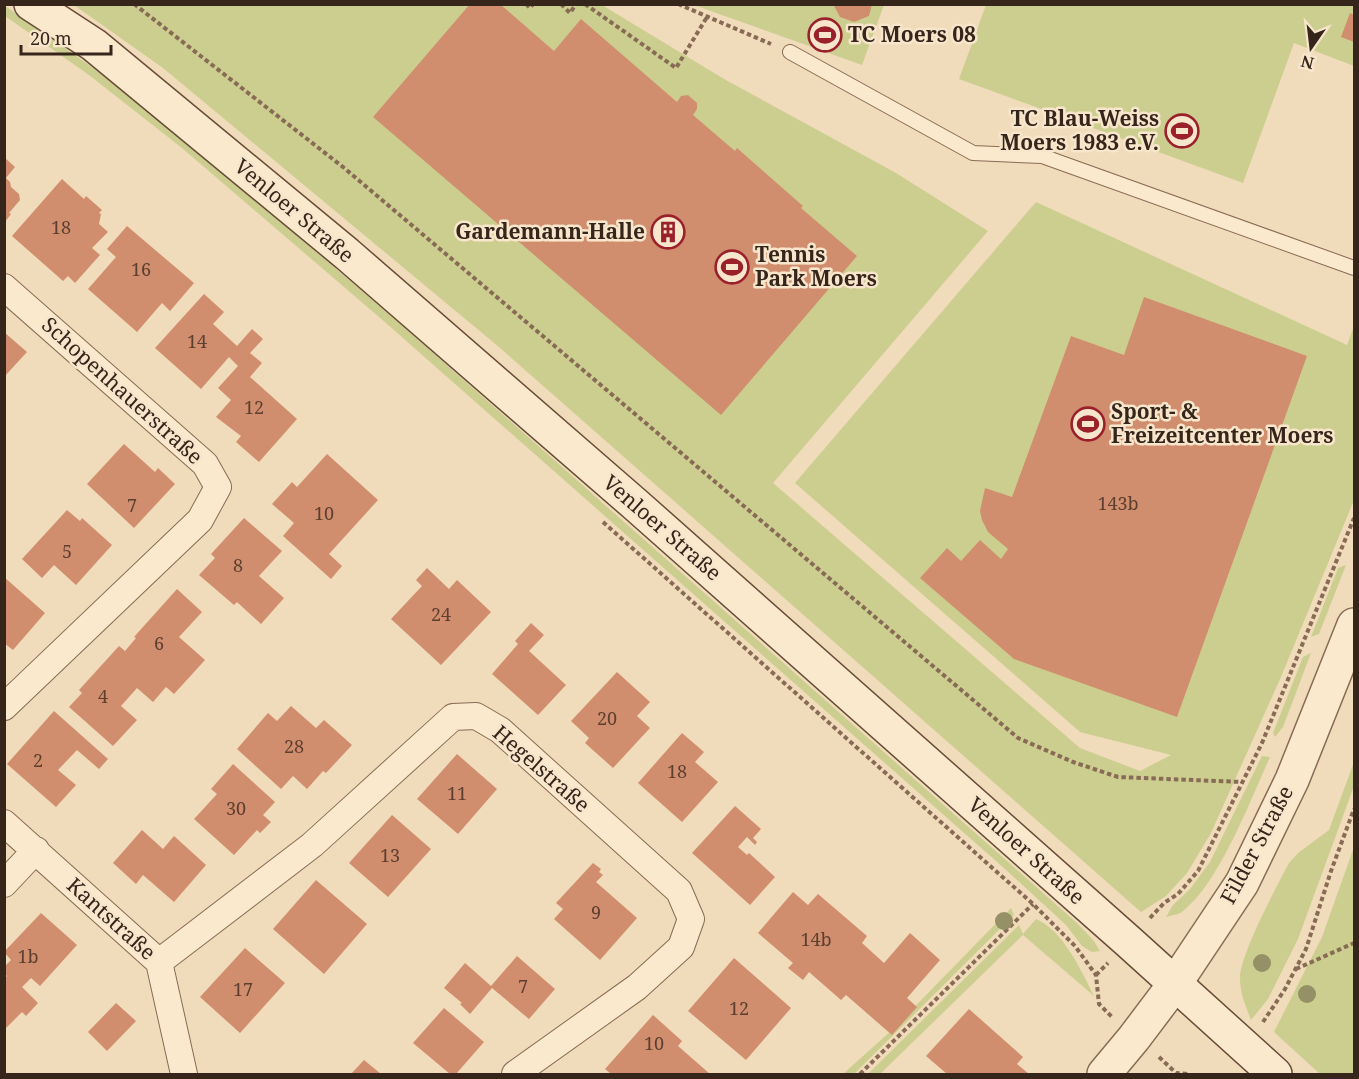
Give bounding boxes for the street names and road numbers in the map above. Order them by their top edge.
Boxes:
street label: Venloer Straße [229,152,360,268]
street label: Schopenhauerstraße [36,310,209,470]
street label: Venloer Straße [598,468,728,586]
street label: Hegelstraße [487,718,596,818]
street label: Filder Straße [1213,781,1299,909]
street label: Venloer Straße [962,790,1091,910]
street label: Kantstraße [61,871,162,966]

